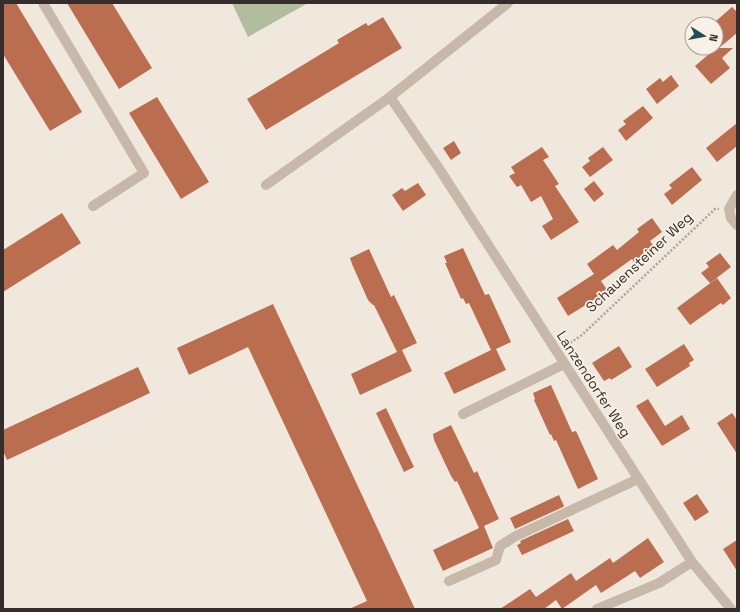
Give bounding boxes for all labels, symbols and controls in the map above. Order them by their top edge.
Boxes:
north arrow [684,16,724,56]
text: N [706,33,721,43]
street label: Schauensteiner Weg [582,208,696,316]
street label: Lanzendorfer Weg [553,327,635,441]

